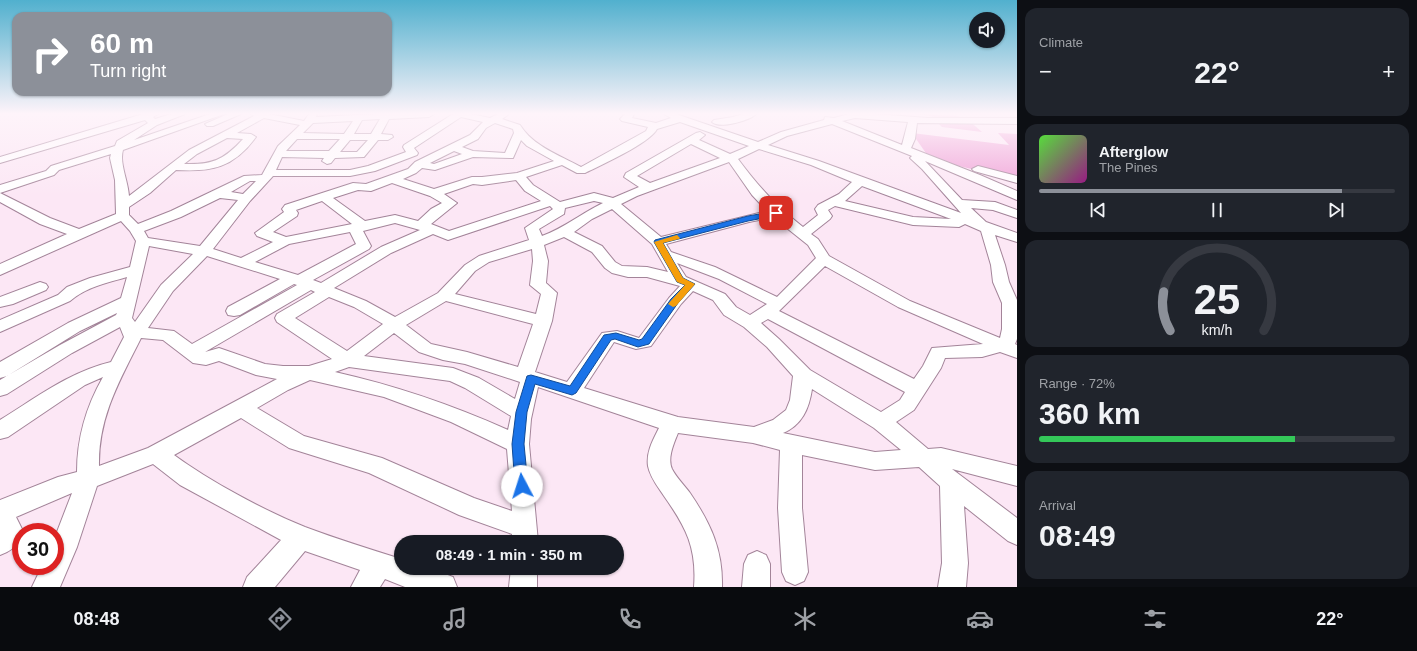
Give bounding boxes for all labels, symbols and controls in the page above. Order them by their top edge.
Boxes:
map controls [969,12,1005,48]
button: sound [969,12,1005,48]
icon: right [24,28,76,80]
text: 60 m [90,28,154,59]
text: Climate [1039,35,1083,50]
text: 22° [1194,56,1240,89]
text: − [1039,59,1052,84]
text: + [1382,59,1395,84]
text: Turn right [90,61,166,81]
text: Afterglow [1099,143,1168,160]
text: The Pines [1099,160,1158,175]
pin [759,196,793,230]
icon: previous [1087,199,1109,221]
icon: pause [1206,199,1228,221]
icon: next [1325,199,1347,221]
icon: arrive [765,202,787,224]
text: 25 [1194,276,1240,323]
text: km/h [1202,322,1233,338]
text: Range · 72% [1039,376,1115,391]
text: 360 km [1039,397,1141,430]
position arrow [501,465,543,507]
text: Arrival [1039,498,1076,513]
text: 08:49 [1039,519,1116,552]
speed limit sign: 30 [12,523,64,575]
text: 08:49 · 1 min · 350 m [436,546,582,563]
icon: directions [266,605,294,633]
icon: music [441,605,469,633]
icon: phone [616,605,644,633]
icon: climate [791,605,819,633]
icon: car [966,605,994,633]
icon: filters [1141,605,1169,633]
text: 08:48 [73,609,120,629]
text: 22° [1316,609,1343,629]

